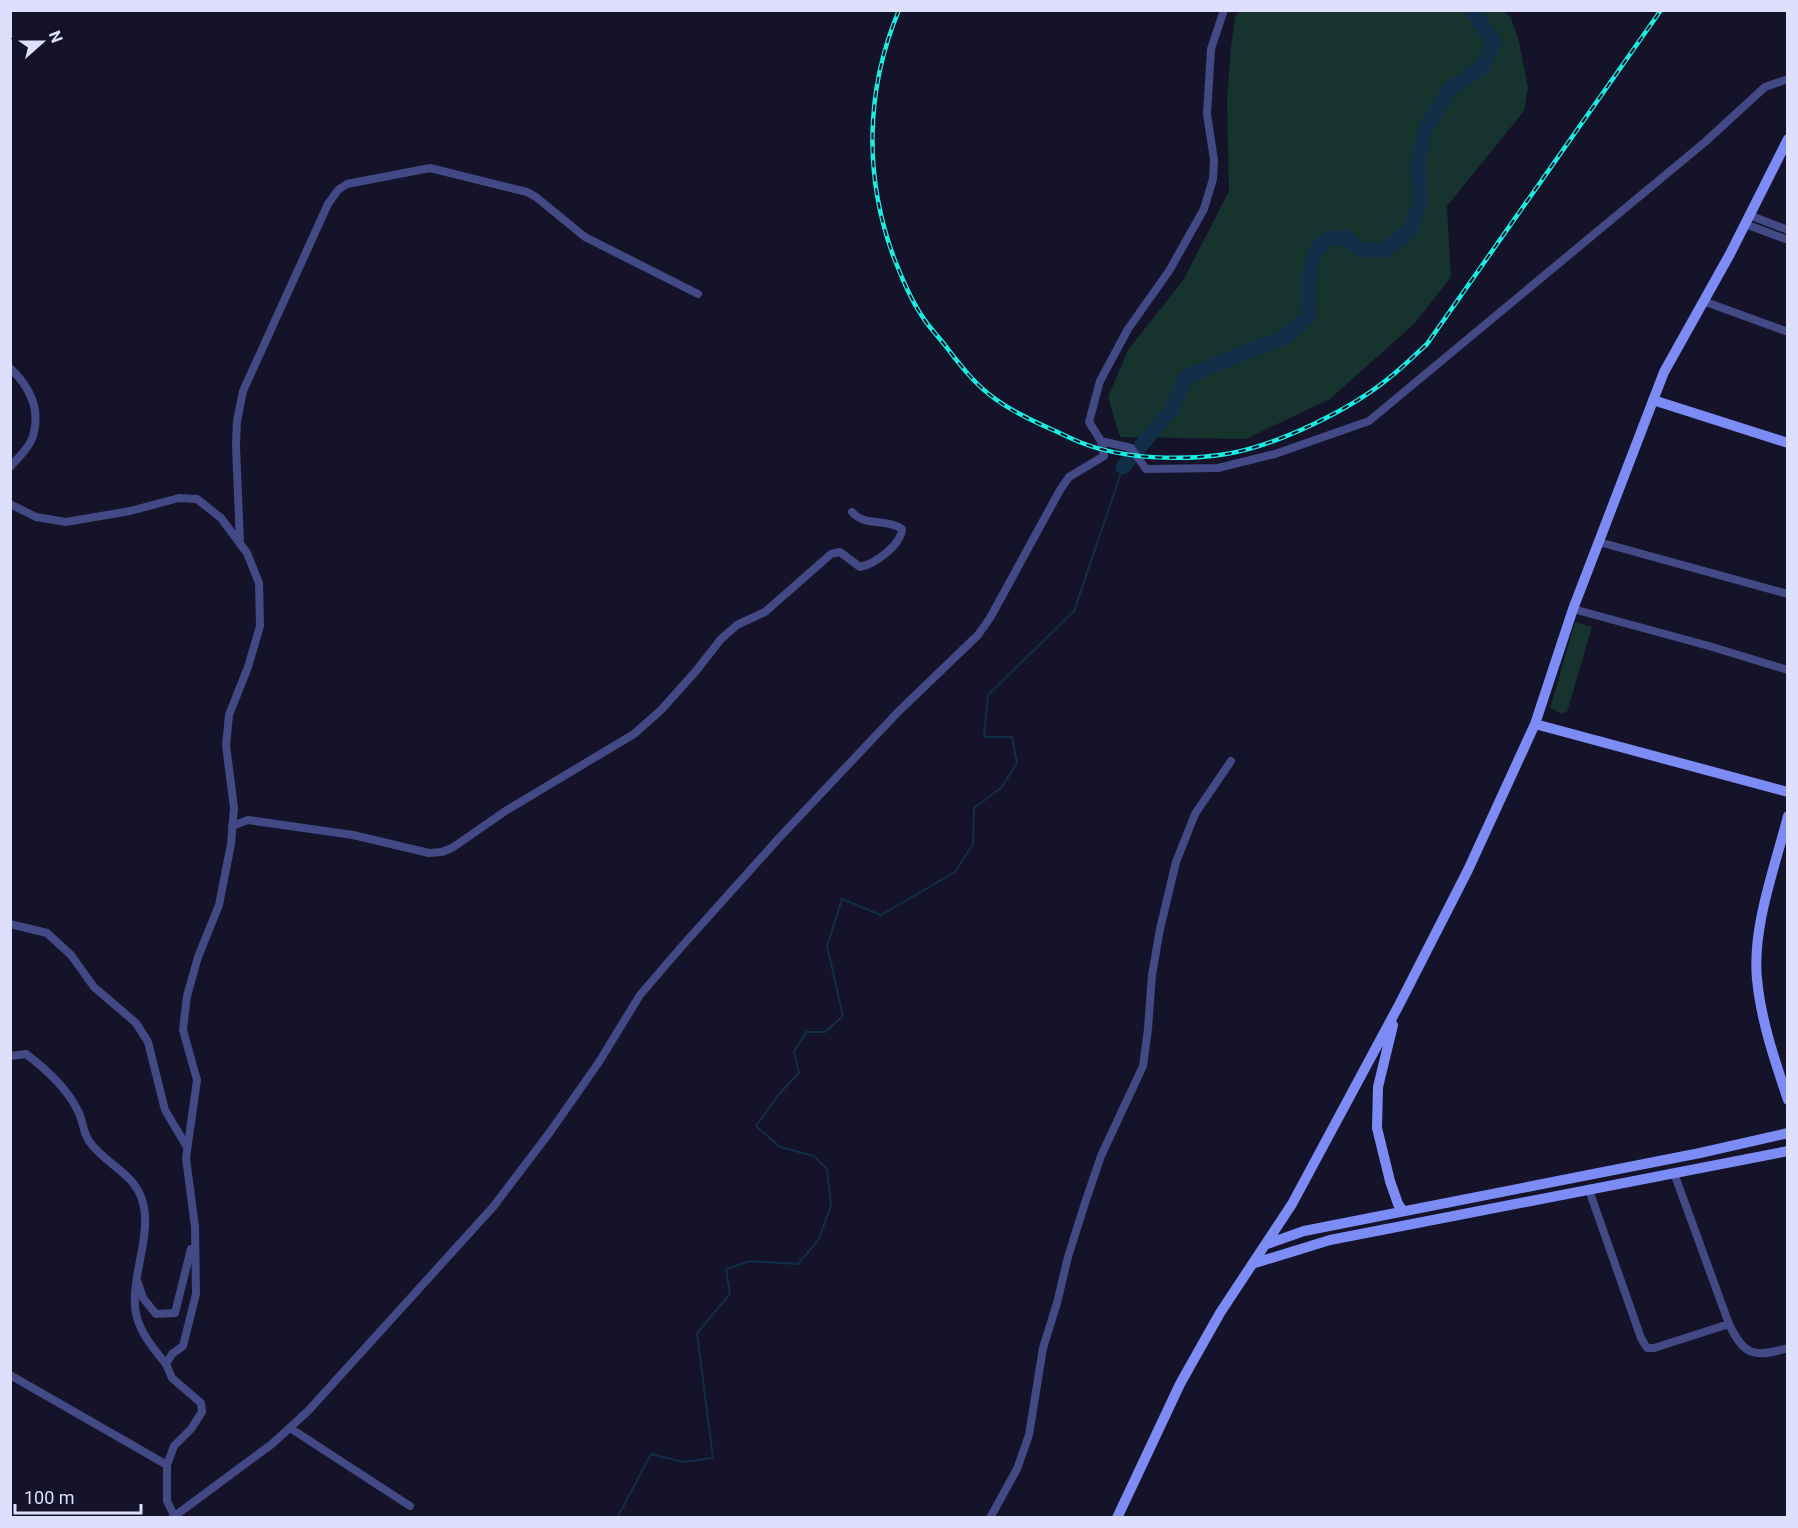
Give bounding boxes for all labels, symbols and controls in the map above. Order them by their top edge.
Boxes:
north arrow [12,12,72,72]
text: N [45,28,66,45]
scale bar [15,1477,141,1515]
text: 100 m [24,1487,75,1508]

